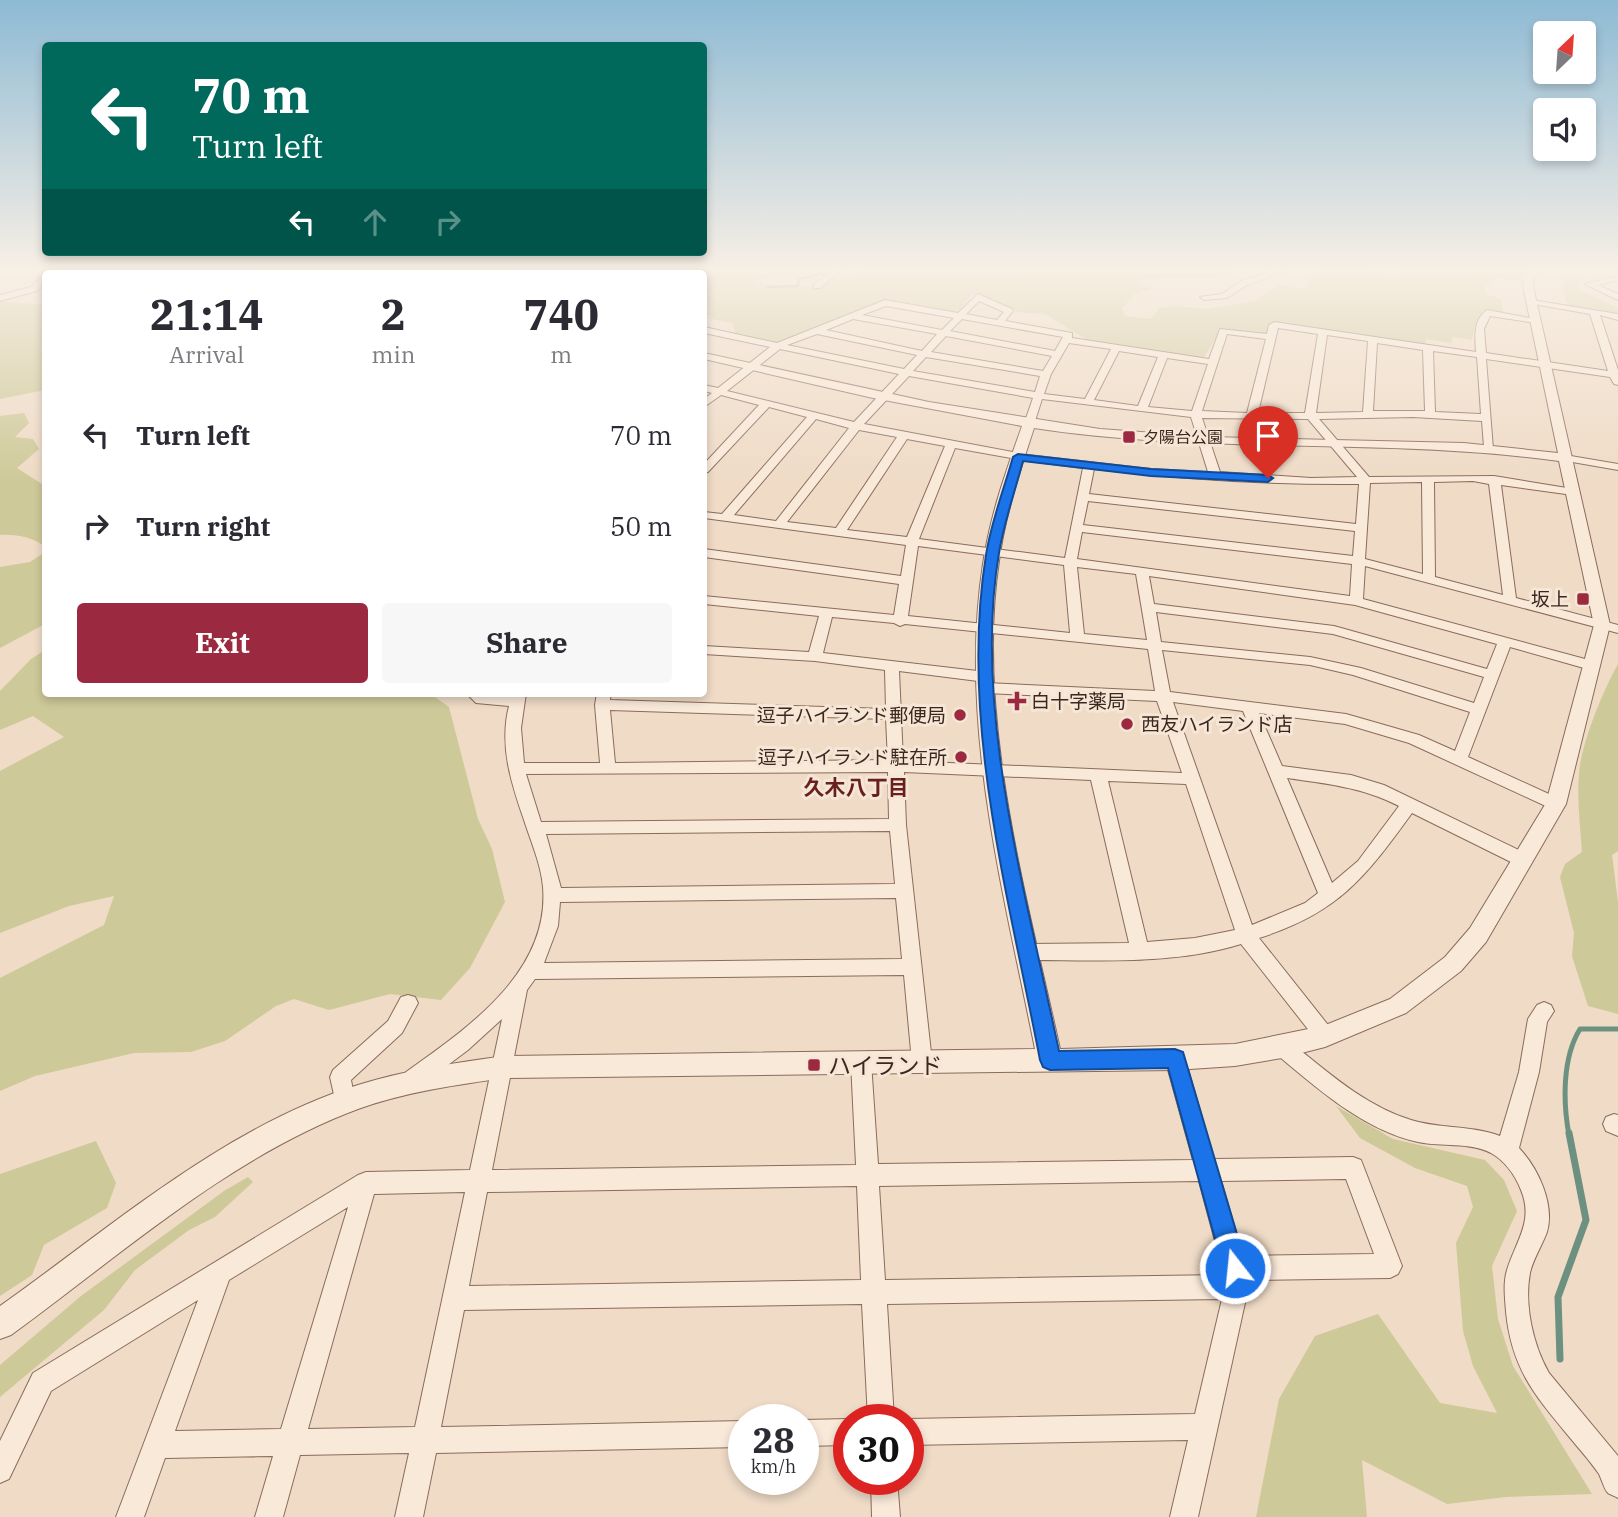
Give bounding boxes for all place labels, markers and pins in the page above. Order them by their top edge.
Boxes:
pin [1238,406,1298,478]
place label: 夕陽台公園 [1143,427,1223,447]
marker: 夕陽台公園 [1121,429,1137,445]
place label: 坂上 [1531,587,1569,611]
marker: 坂上 [1575,591,1591,607]
place label: 白十字薬局 [1031,689,1126,713]
marker: 白十字薬局 [1009,693,1025,709]
place label: 逗子ハイランド郵便局 [756,703,946,727]
marker: 逗子ハイランド郵便局 [952,707,968,723]
place label: 西友ハイランド店 [1141,712,1293,736]
marker: 西友ハイランド店 [1119,716,1135,732]
place label: 逗子ハイランド駐在所 [757,745,947,769]
marker: 逗子ハイランド駐在所 [953,749,969,765]
place label: ハイランド [828,1050,943,1080]
marker: ハイランド [806,1057,822,1073]

